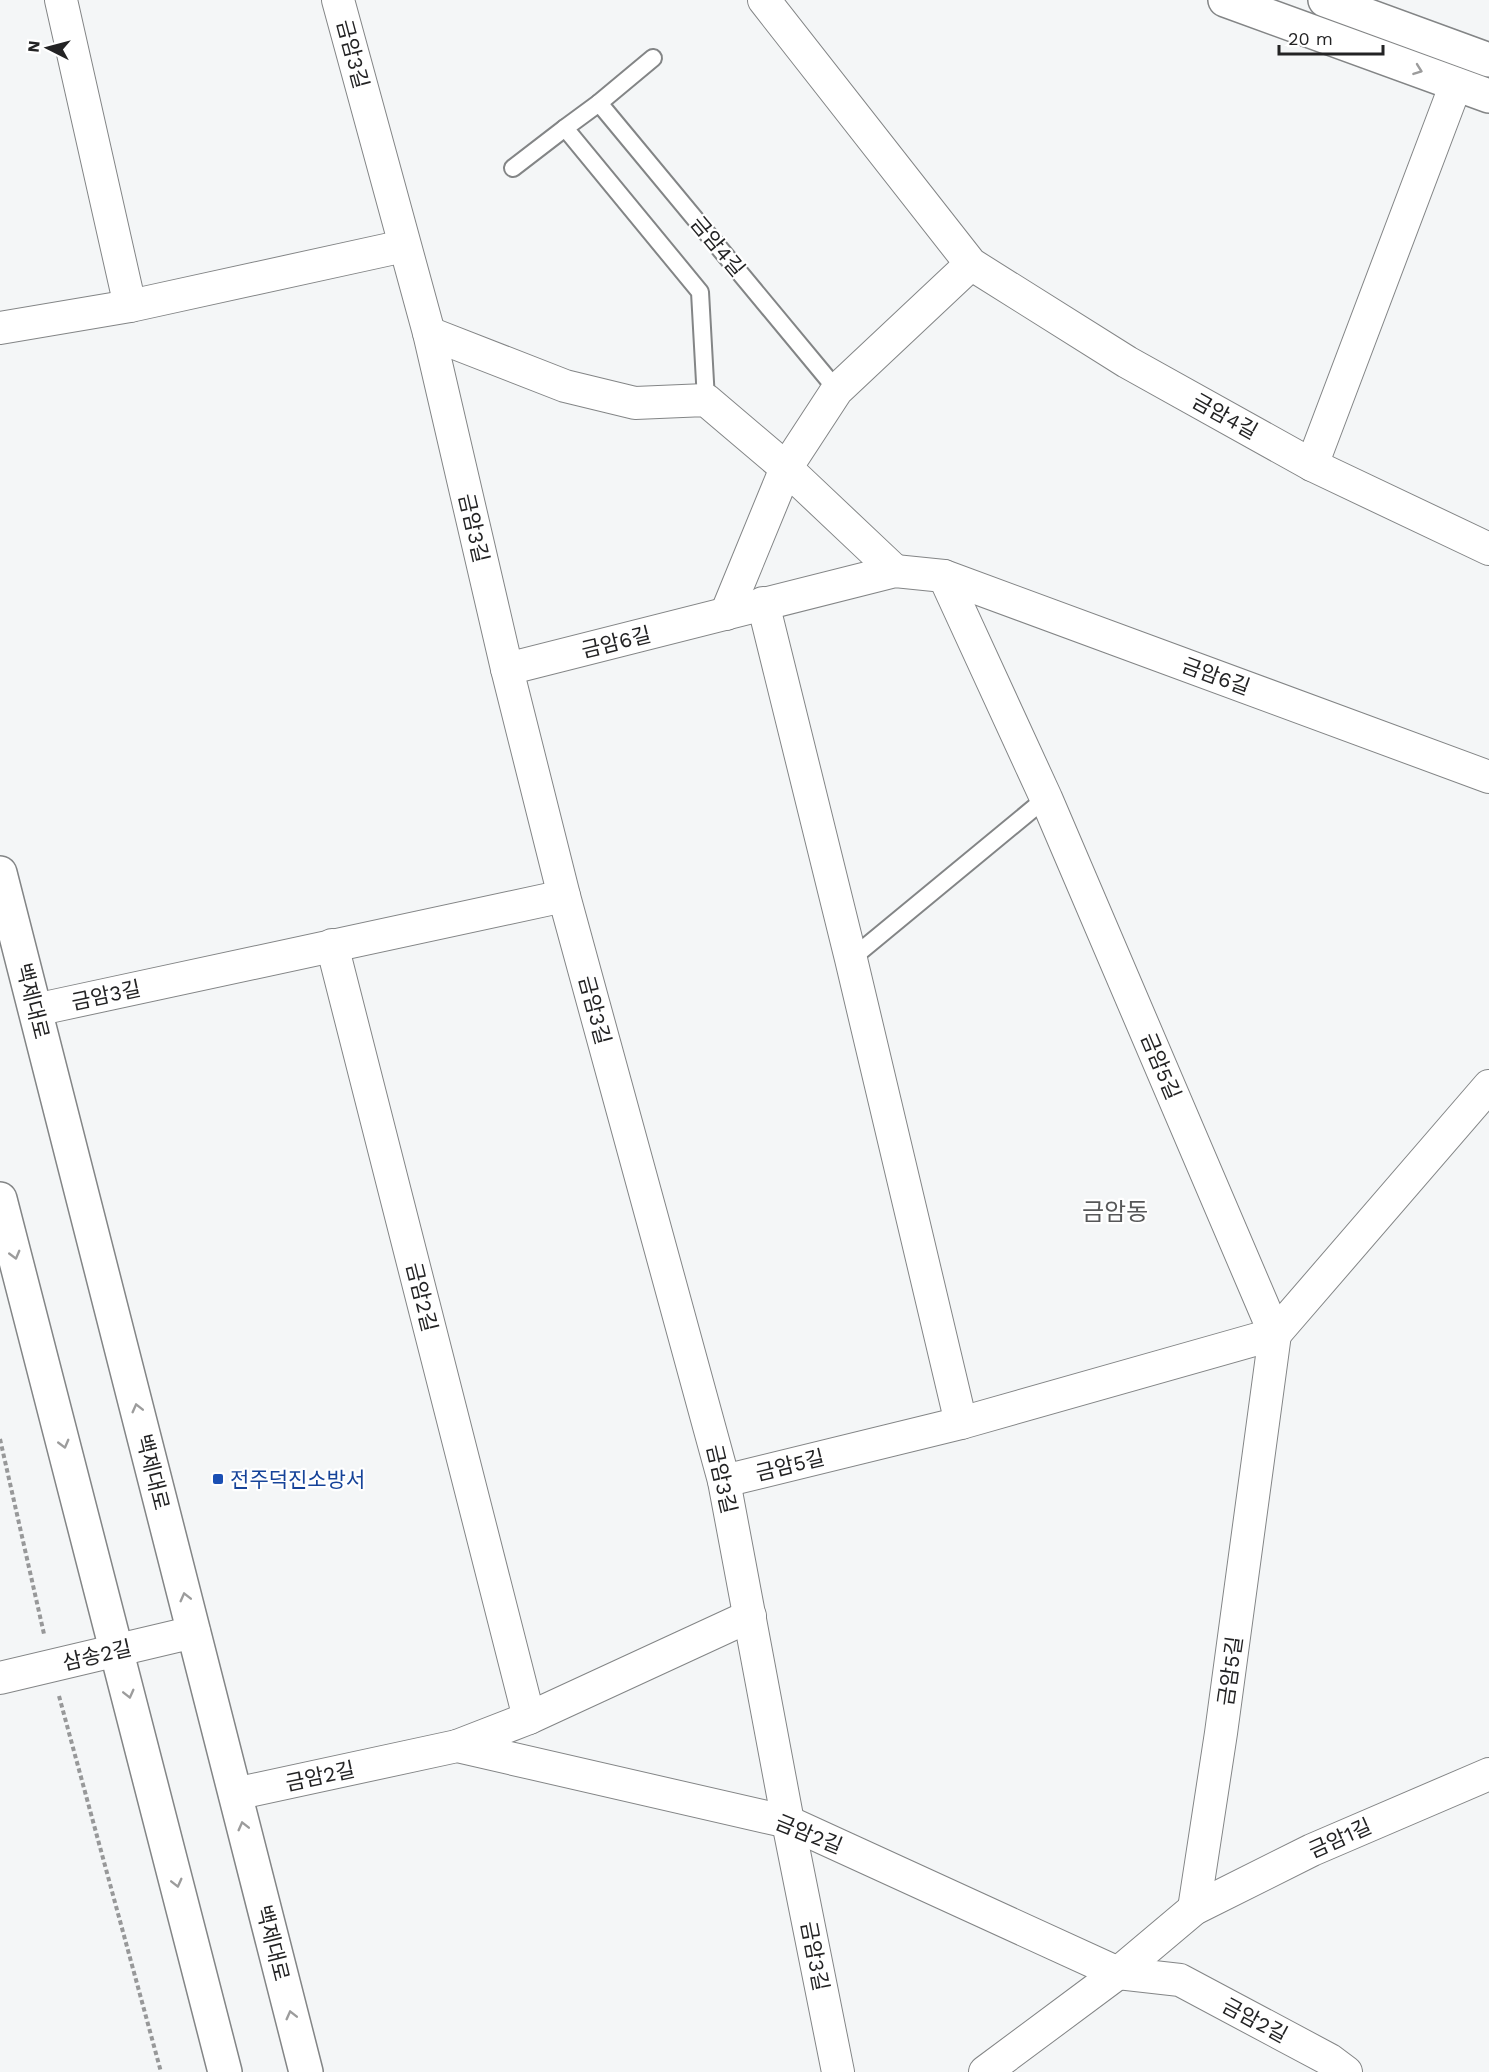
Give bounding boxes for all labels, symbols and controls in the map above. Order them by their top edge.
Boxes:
street label: 금암3길 [332,17,374,91]
north arrow [18,18,78,78]
scale bar [1279,18,1382,56]
text: 20 m [1288,28,1333,49]
text: N [24,40,44,53]
one-way arrow [1412,63,1423,76]
street label: 금암4길 [686,211,750,281]
street label: 금암4길 [1188,388,1262,444]
street label: 금암3길 [454,491,494,565]
street label: 금암6길 [579,621,653,663]
street label: 금암6길 [1178,652,1254,700]
street label: 백제대로 [12,960,54,1042]
street label: 금암3길 [574,973,616,1047]
street label: 금암3길 [69,975,143,1015]
street label: 금암5길 [1136,1029,1186,1103]
district label: 금암동 [1082,1198,1148,1226]
one-way arrow [7,1250,20,1260]
street label: 금암2길 [401,1260,443,1334]
one-way arrow [131,1403,144,1413]
street label: 백제대로 [132,1431,174,1513]
one-way arrow [56,1439,69,1449]
street label: 금암3길 [702,1442,742,1516]
street label: 금암5길 [753,1444,827,1486]
place label: 전주덕진소방서 [230,1467,365,1492]
marker: 전주덕진소방서 [211,1472,225,1486]
one-way arrow [179,1592,192,1602]
street label: 삼송2길 [60,1635,134,1675]
street label: 금암5길 [1213,1635,1247,1707]
one-way arrow [121,1689,134,1699]
street label: 금암2길 [283,1756,357,1796]
street label: 금암2길 [772,1809,846,1859]
street label: 금암1길 [1305,1813,1375,1863]
one-way arrow [238,1822,251,1832]
one-way arrow [169,1878,182,1888]
street label: 백제대로 [252,1902,294,1984]
street label: 금암3길 [796,1919,834,1993]
street label: 금암2길 [1218,1992,1292,2048]
one-way arrow [286,2010,299,2020]

